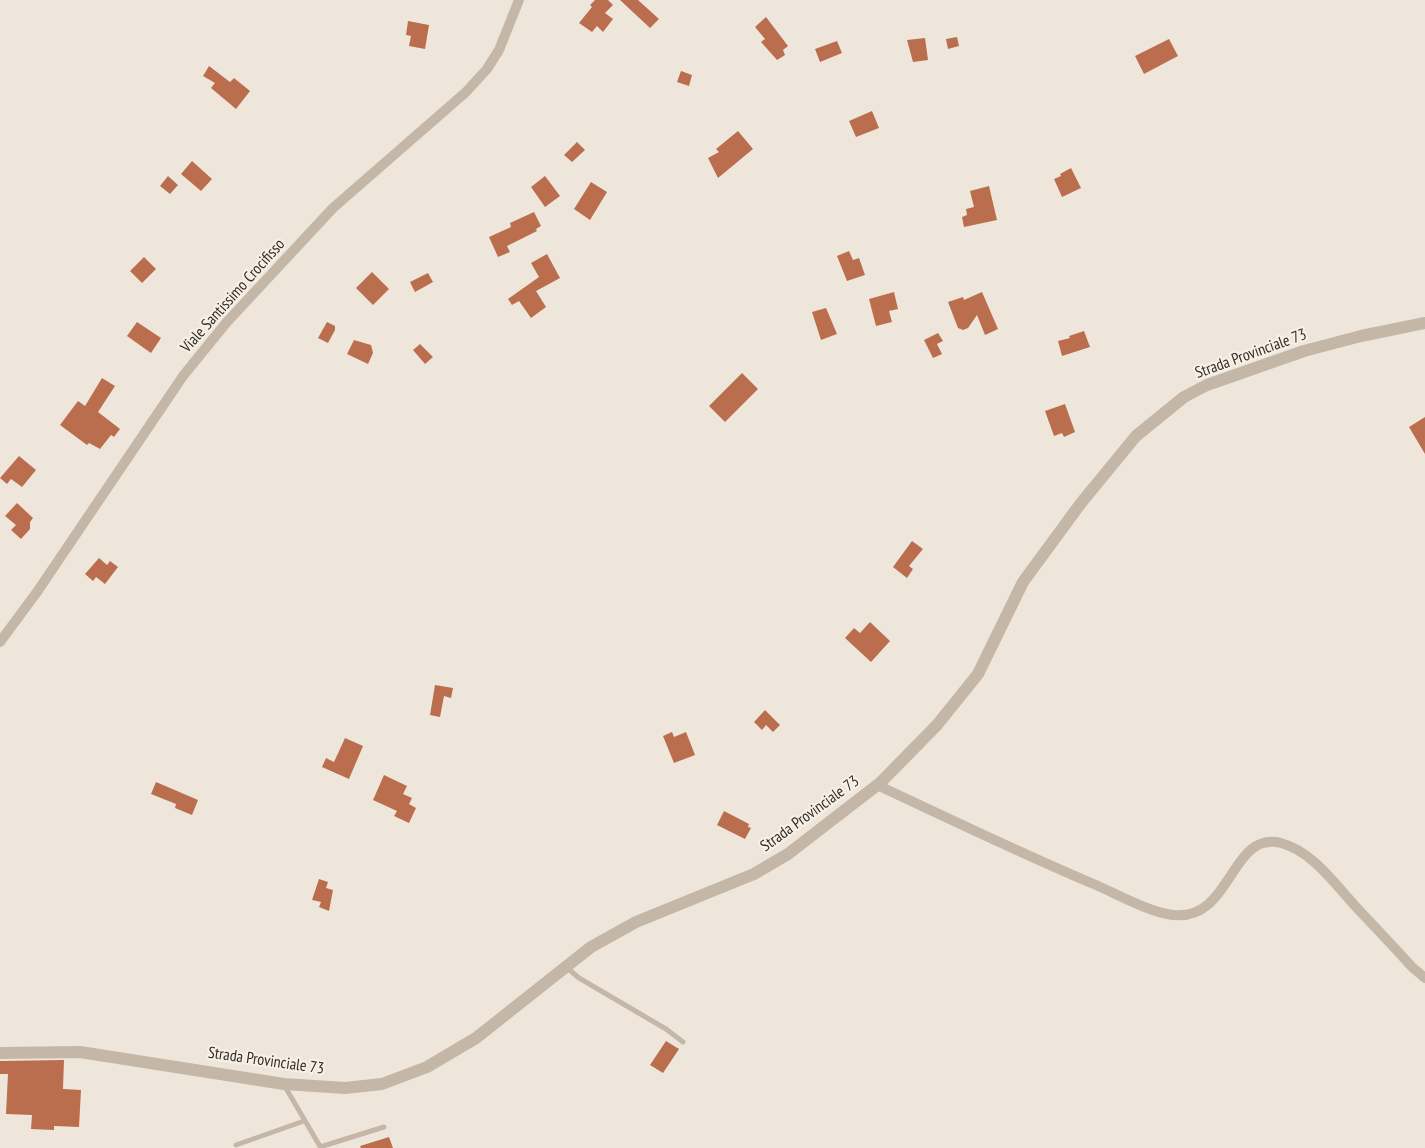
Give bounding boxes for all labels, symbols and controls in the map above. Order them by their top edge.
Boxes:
street label: Viale Santissimo Crocifisso [177,235,289,357]
street label: Strada Provinciale 73 [1193,325,1309,383]
street label: Strada Provinciale 73 [757,772,863,856]
street label: Strada Provinciale 73 [207,1043,325,1079]

